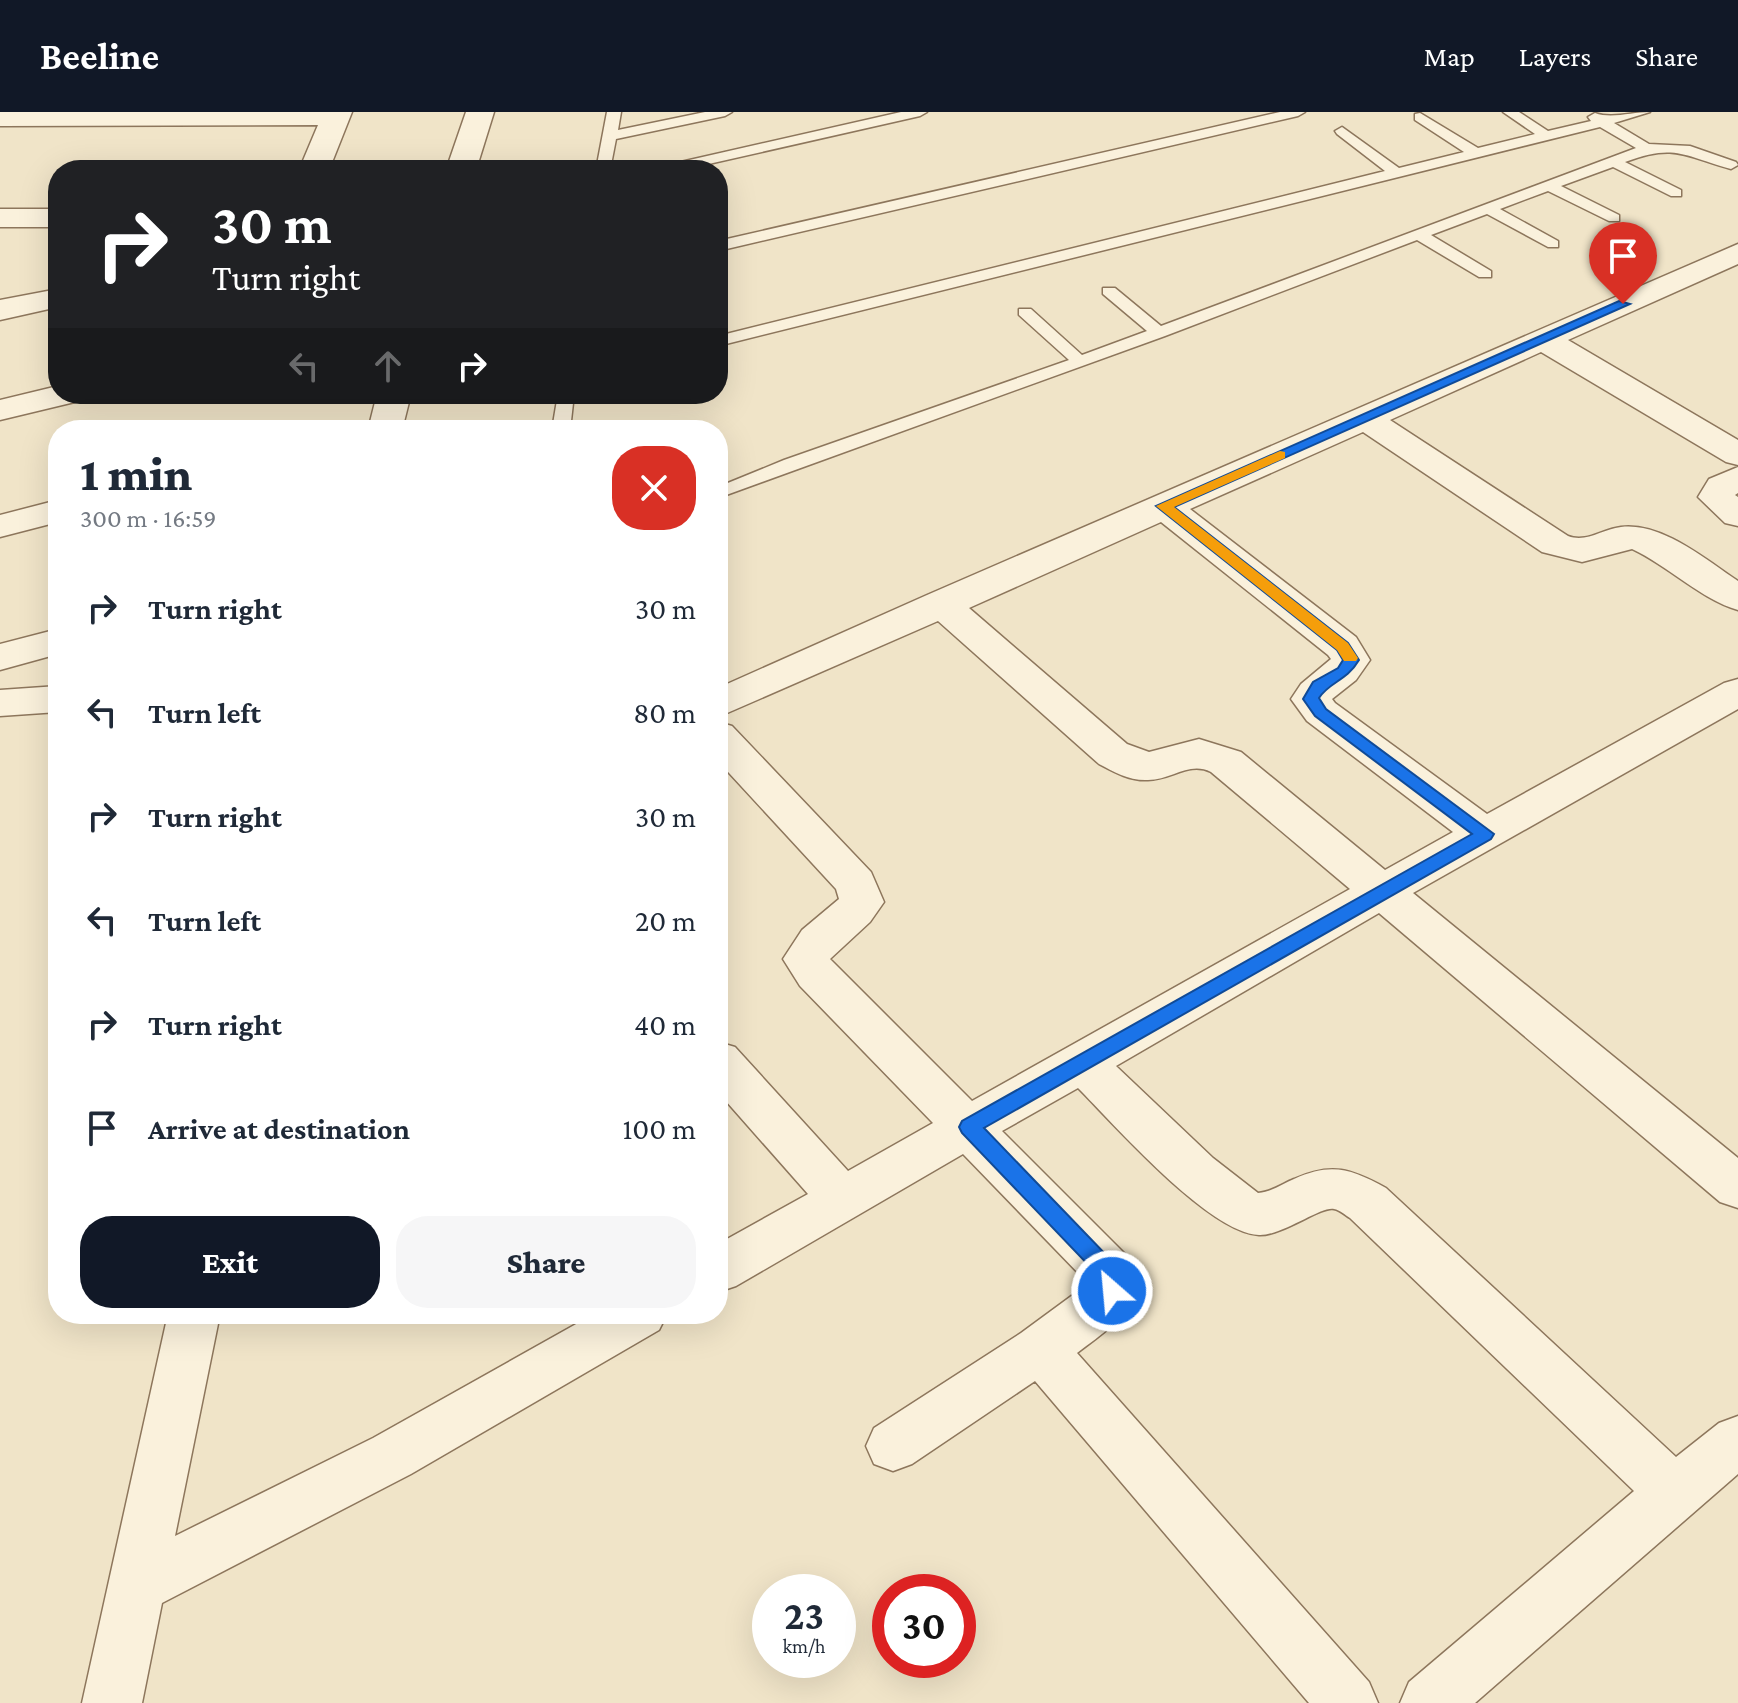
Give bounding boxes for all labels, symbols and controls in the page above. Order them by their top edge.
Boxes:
text: Beeline [40,35,159,77]
text: Map [1424,41,1475,72]
text: Layers [1519,41,1591,72]
text: Share [1635,41,1698,72]
icon: right [80,192,184,296]
text: 30 m [212,193,332,255]
pin [1589,222,1657,304]
icon: arrive [1601,234,1645,278]
text: Turn right [212,258,360,298]
icon: left [282,344,326,388]
icon: ahead [366,344,410,388]
icon: right [450,344,494,388]
button: close [612,446,696,530]
text: 1 min [80,447,192,500]
text: 300 m · 16:59 [80,504,216,533]
icon: right [80,586,124,630]
text: Turn right [148,592,282,625]
text: 30 m [635,592,696,625]
icon: left [80,690,124,734]
text: Turn left [148,696,261,729]
text: 80 m [633,696,696,729]
icon: right [80,794,124,838]
text: Turn right [148,800,282,833]
text: 30 m [635,800,696,833]
icon: left [80,898,124,942]
text: Turn left [148,904,261,937]
text: 20 m [635,904,696,937]
icon: right [80,1002,124,1046]
text: Turn right [148,1008,282,1041]
text: 40 m [634,1008,696,1041]
icon: arrive [80,1106,124,1150]
text: Arrive at destination [148,1112,410,1145]
text: 100 m [622,1112,696,1145]
button: Exit [80,1216,380,1308]
button: Share [396,1216,696,1308]
position arrow [1070,1249,1154,1333]
speed limit sign: 30 [872,1574,976,1678]
text: 23 [784,1593,824,1638]
text: km/h [782,1635,826,1657]

